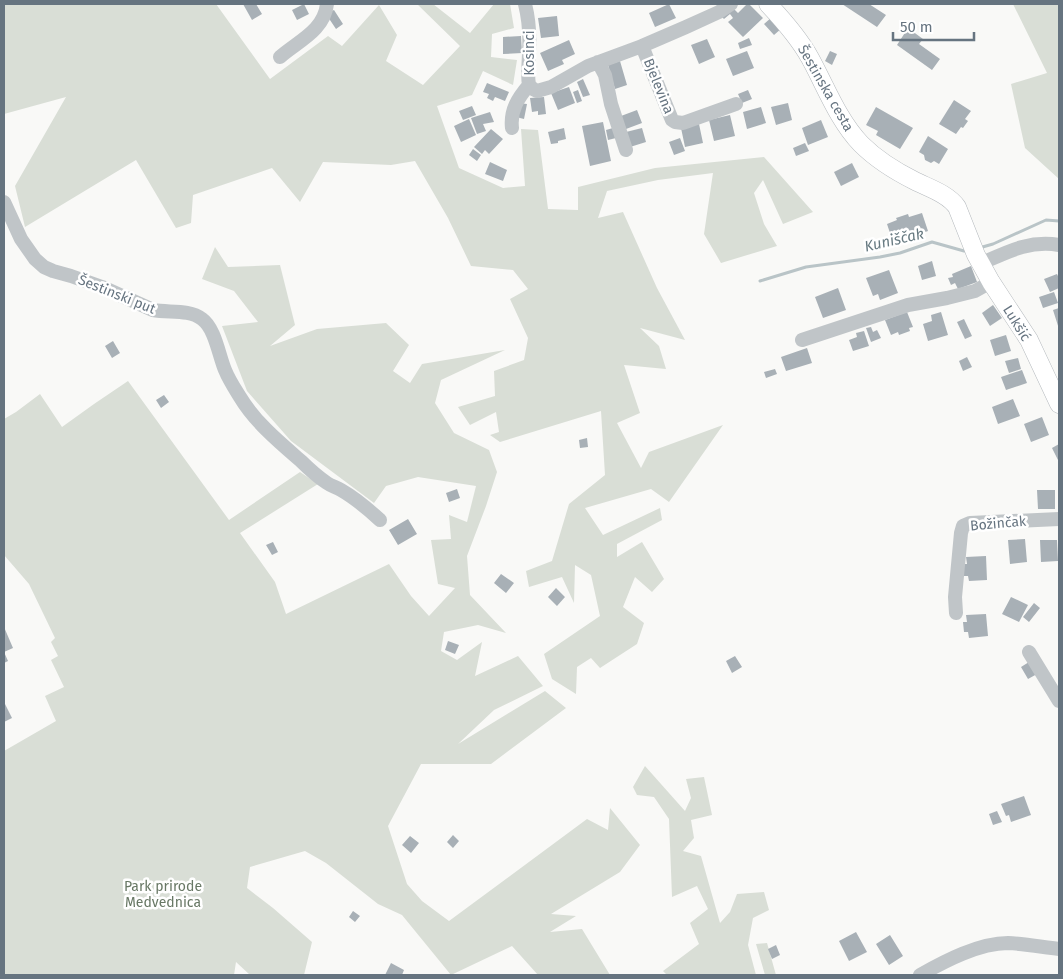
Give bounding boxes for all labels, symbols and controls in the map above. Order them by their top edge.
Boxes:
scale bar [893,10,974,42]
text: 50 m [900,18,933,36]
street label: Kosinci [521,30,538,76]
street label: Šestinska cesta [794,42,858,134]
street label: Bjelevina [640,56,677,116]
water label: Kuniščak [862,224,926,256]
street label: Šestinski put [76,270,159,318]
street label: Lukšić [999,302,1034,345]
street label: Božinčak [969,513,1028,534]
park label: Park prirode Medvednica [124,878,202,911]

